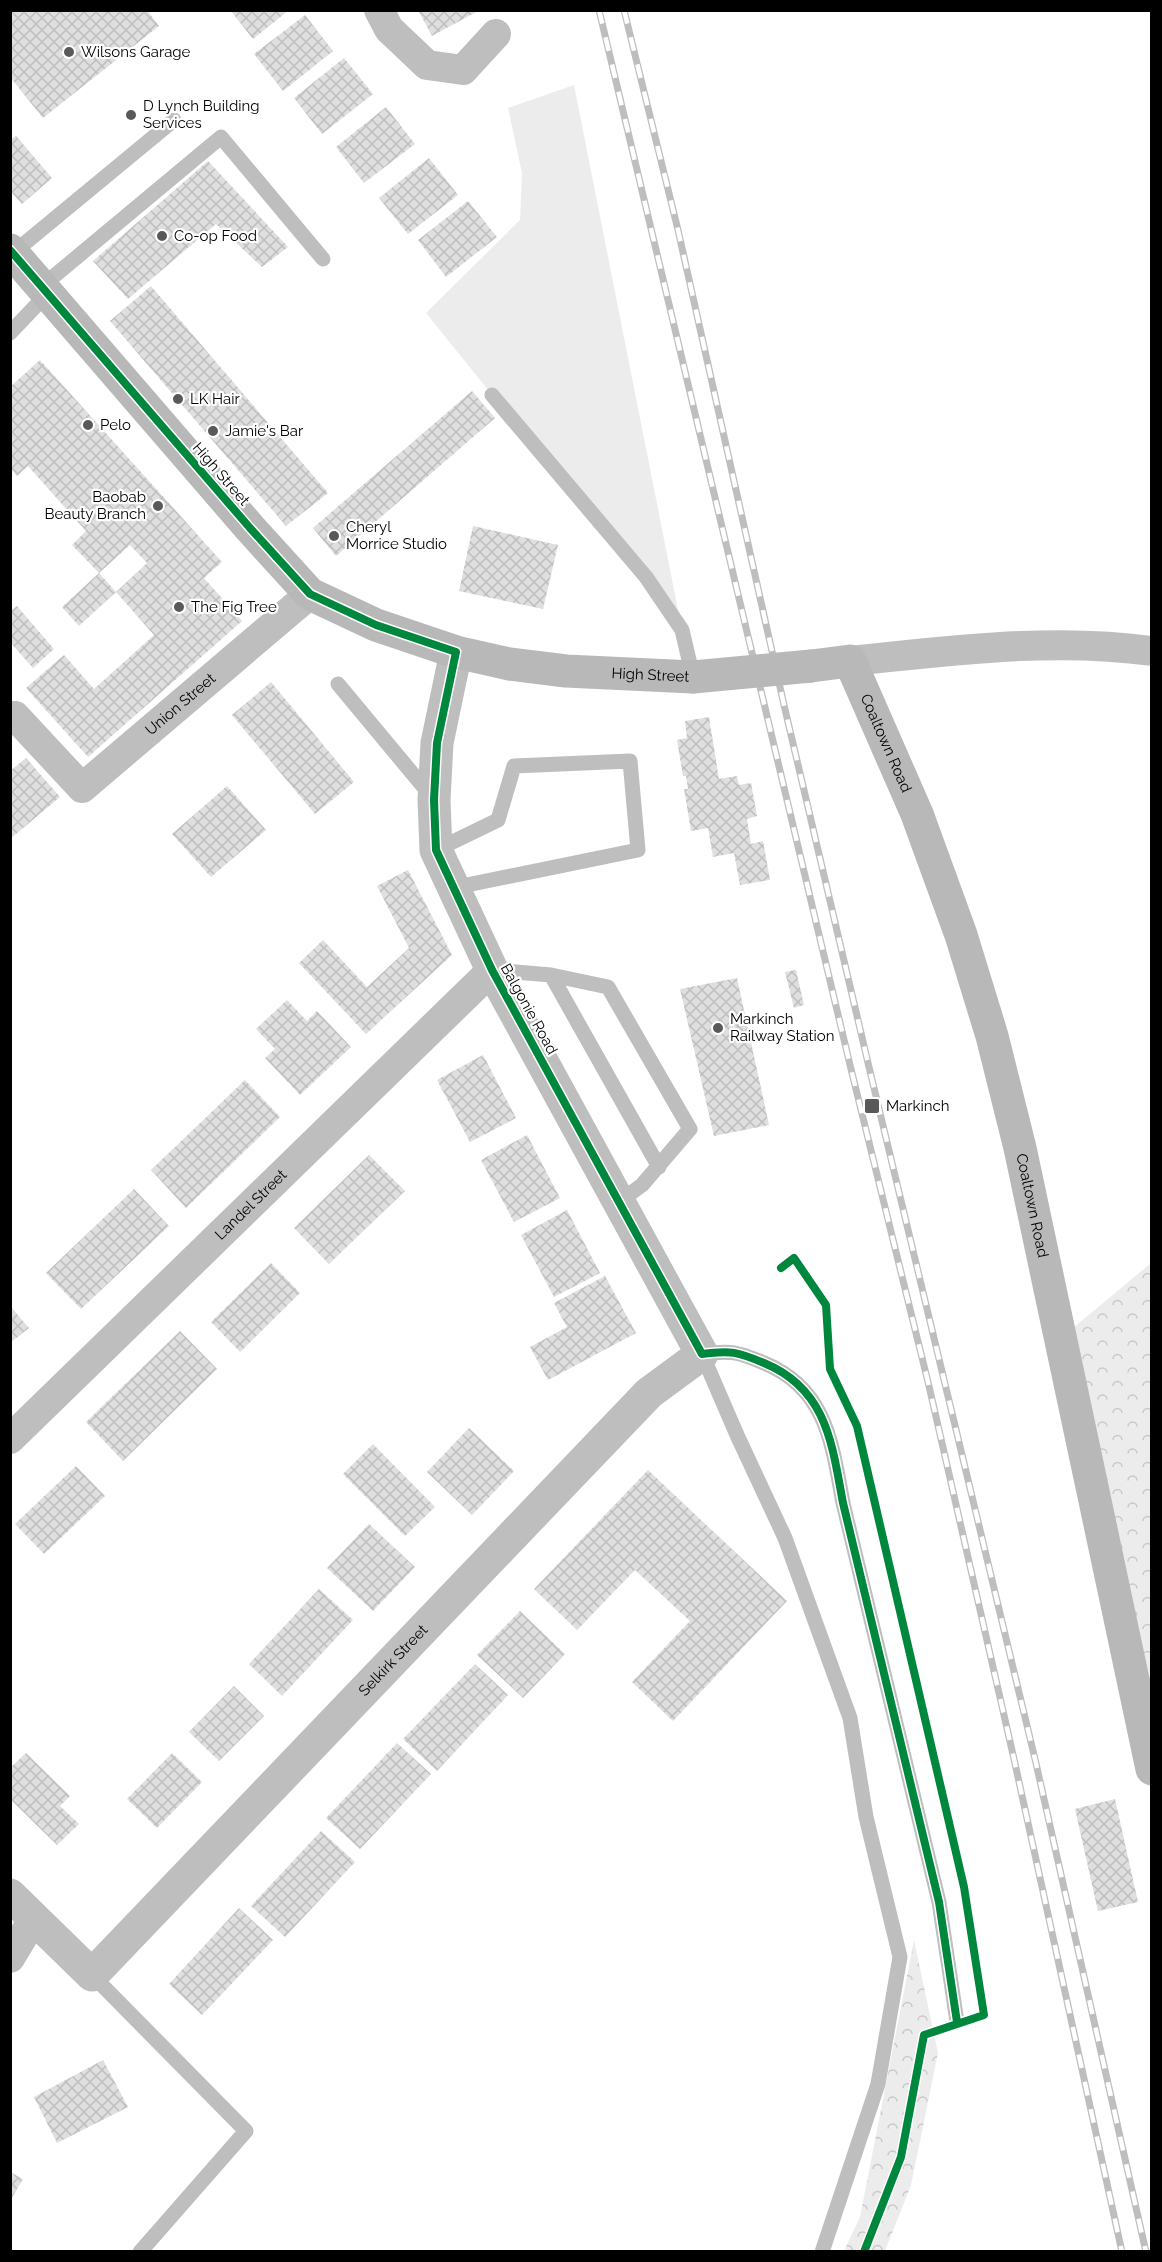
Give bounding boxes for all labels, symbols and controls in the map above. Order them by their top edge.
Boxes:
place label: Wilsons Garage [81,43,191,61]
marker: Wilsons Garage [62,45,76,59]
place label: D Lynch Building Services [143,97,260,132]
marker: D Lynch Building Services [124,108,138,122]
place label: Co-op Food [174,227,257,245]
marker: Co-op Food [155,229,169,243]
place label: LK Hair [190,390,240,408]
marker: LK Hair [171,392,185,406]
place label: Pelo [100,416,131,434]
marker: Pelo [81,418,95,432]
place label: Jamie's Bar [225,422,304,440]
marker: Jamie's Bar [206,424,220,438]
street label: High Street [189,439,253,509]
place label: Baobab Beauty Branch [44,488,146,523]
marker: Baobab Beauty Branch [151,499,165,513]
place label: Cheryl Morrice Studio [346,518,447,553]
marker: Cheryl Morrice Studio [327,529,341,543]
place label: The Fig Tree [191,598,277,616]
marker: The Fig Tree [172,600,186,614]
street label: High Street [611,664,690,686]
street label: Union Street [142,669,219,739]
street label: Coaltown Road [856,691,915,795]
street label: Balgonie Road [497,960,561,1058]
place label: Markinch Railway Station [730,1010,835,1045]
marker: Markinch Railway Station [711,1021,725,1035]
marker: Markinch [863,1097,881,1115]
place label: Markinch [886,1097,949,1115]
street label: Coaltown Road [1012,1152,1052,1259]
street label: Landel Street [211,1166,290,1244]
street label: Selkirk Street [355,1621,431,1700]

